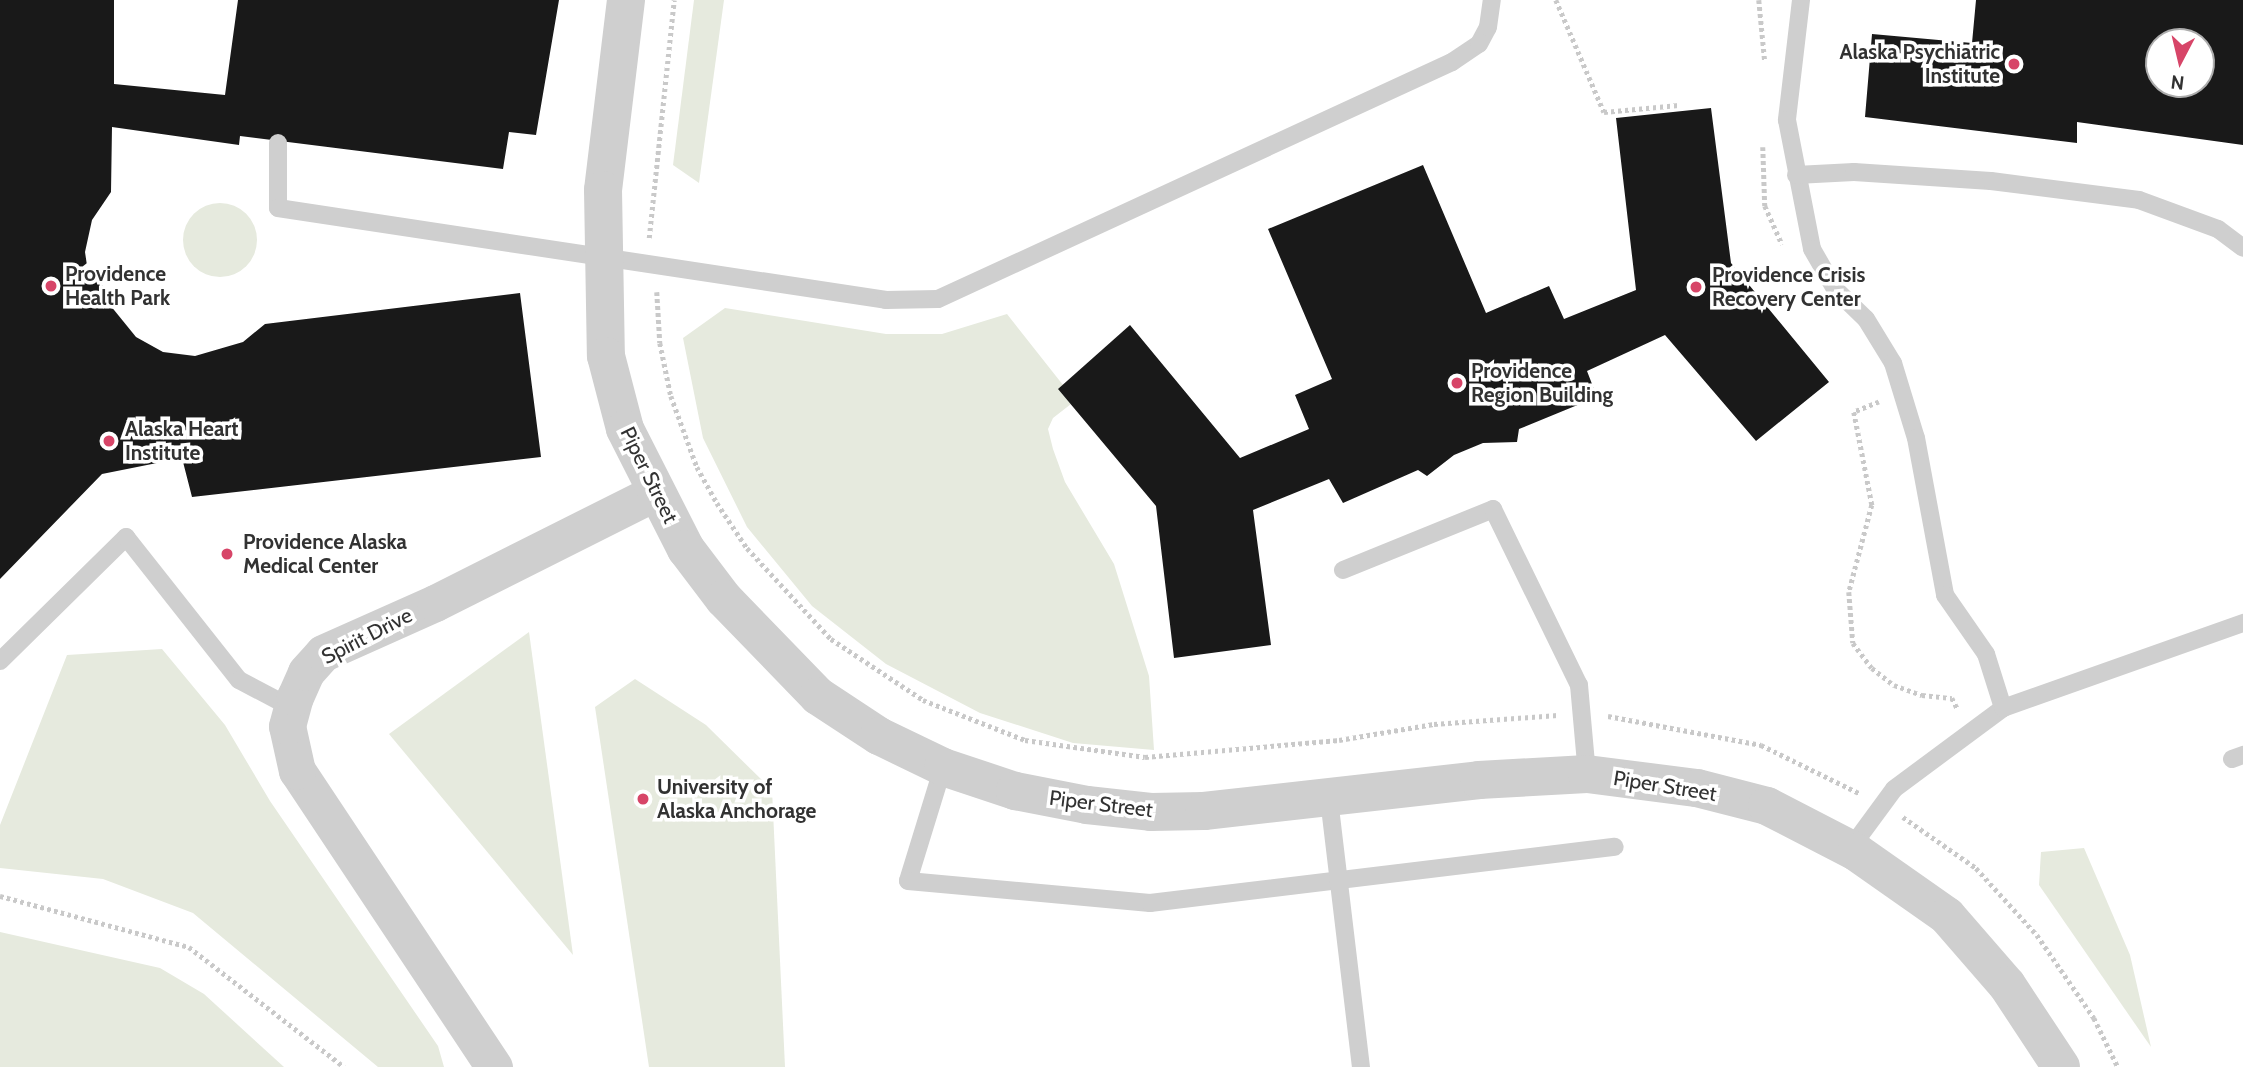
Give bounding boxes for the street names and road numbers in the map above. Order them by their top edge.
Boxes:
street label: Piper Street [615,423,683,527]
street label: Spirit Drive [317,602,417,670]
street label: Piper Street [1612,765,1718,807]
street label: Piper Street [1048,785,1154,823]

